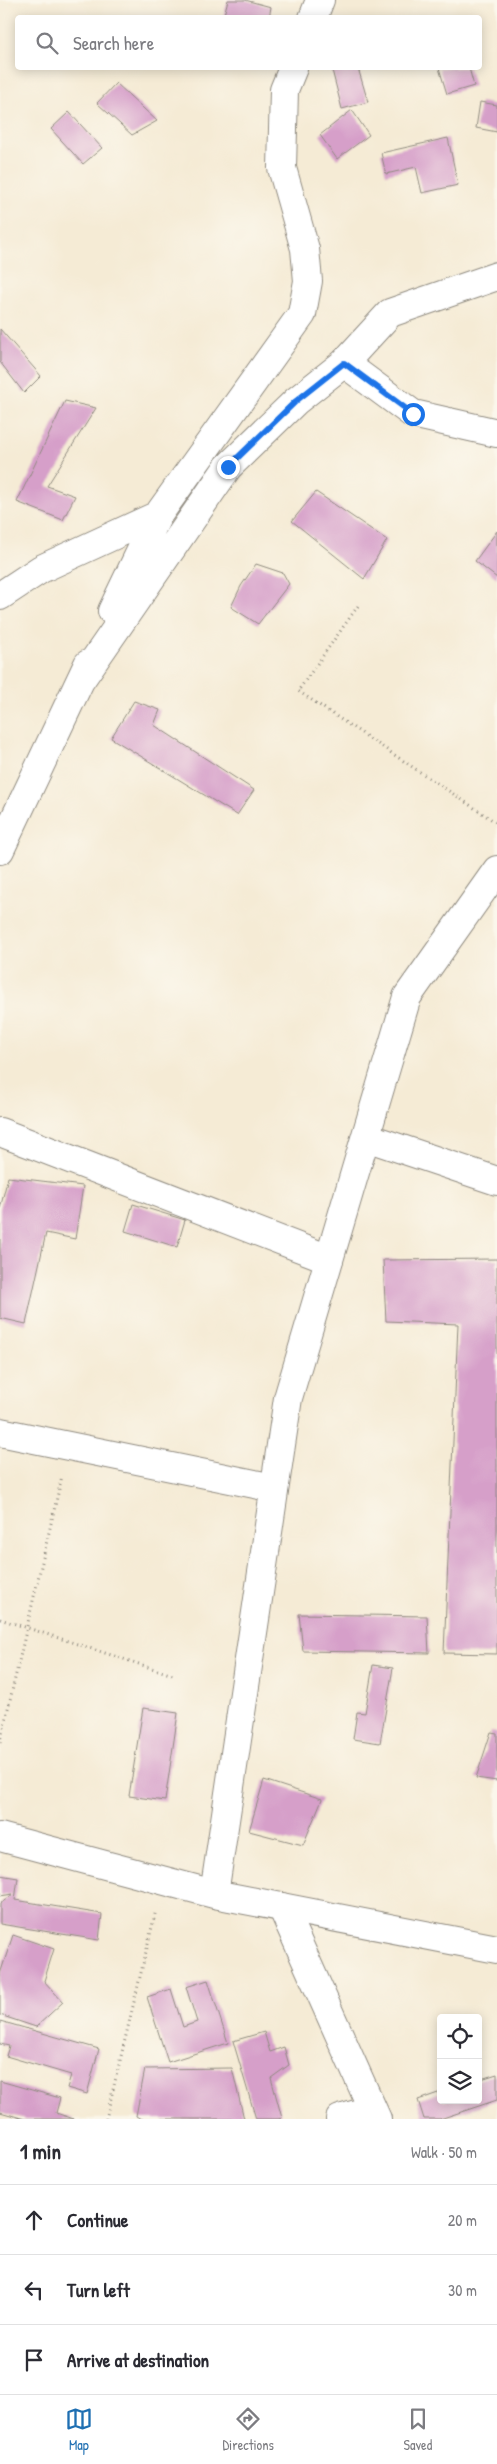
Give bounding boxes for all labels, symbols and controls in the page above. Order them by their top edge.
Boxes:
search box [15,15,482,70]
icon: search [33,29,61,57]
text: Search here [73,30,154,56]
route start [402,403,425,426]
route end [217,456,240,479]
map controls [437,2014,482,2104]
button: locate [437,2014,482,2059]
button: layers [437,2059,482,2104]
text: 1 min [20,2137,61,2166]
text: Walk · 50 m [411,2141,477,2163]
icon: ahead [20,2206,48,2234]
text: Continue [67,2207,128,2233]
text: 20 m [448,2209,477,2231]
icon: left [20,2276,48,2304]
text: Turn left [67,2277,130,2303]
text: 30 m [448,2279,477,2301]
icon: arrive [20,2346,48,2374]
text: Arrive at destination [67,2347,209,2373]
tab: Map [65,2405,93,2454]
tab: Directions [222,2405,274,2454]
tab: Saved [404,2405,432,2454]

